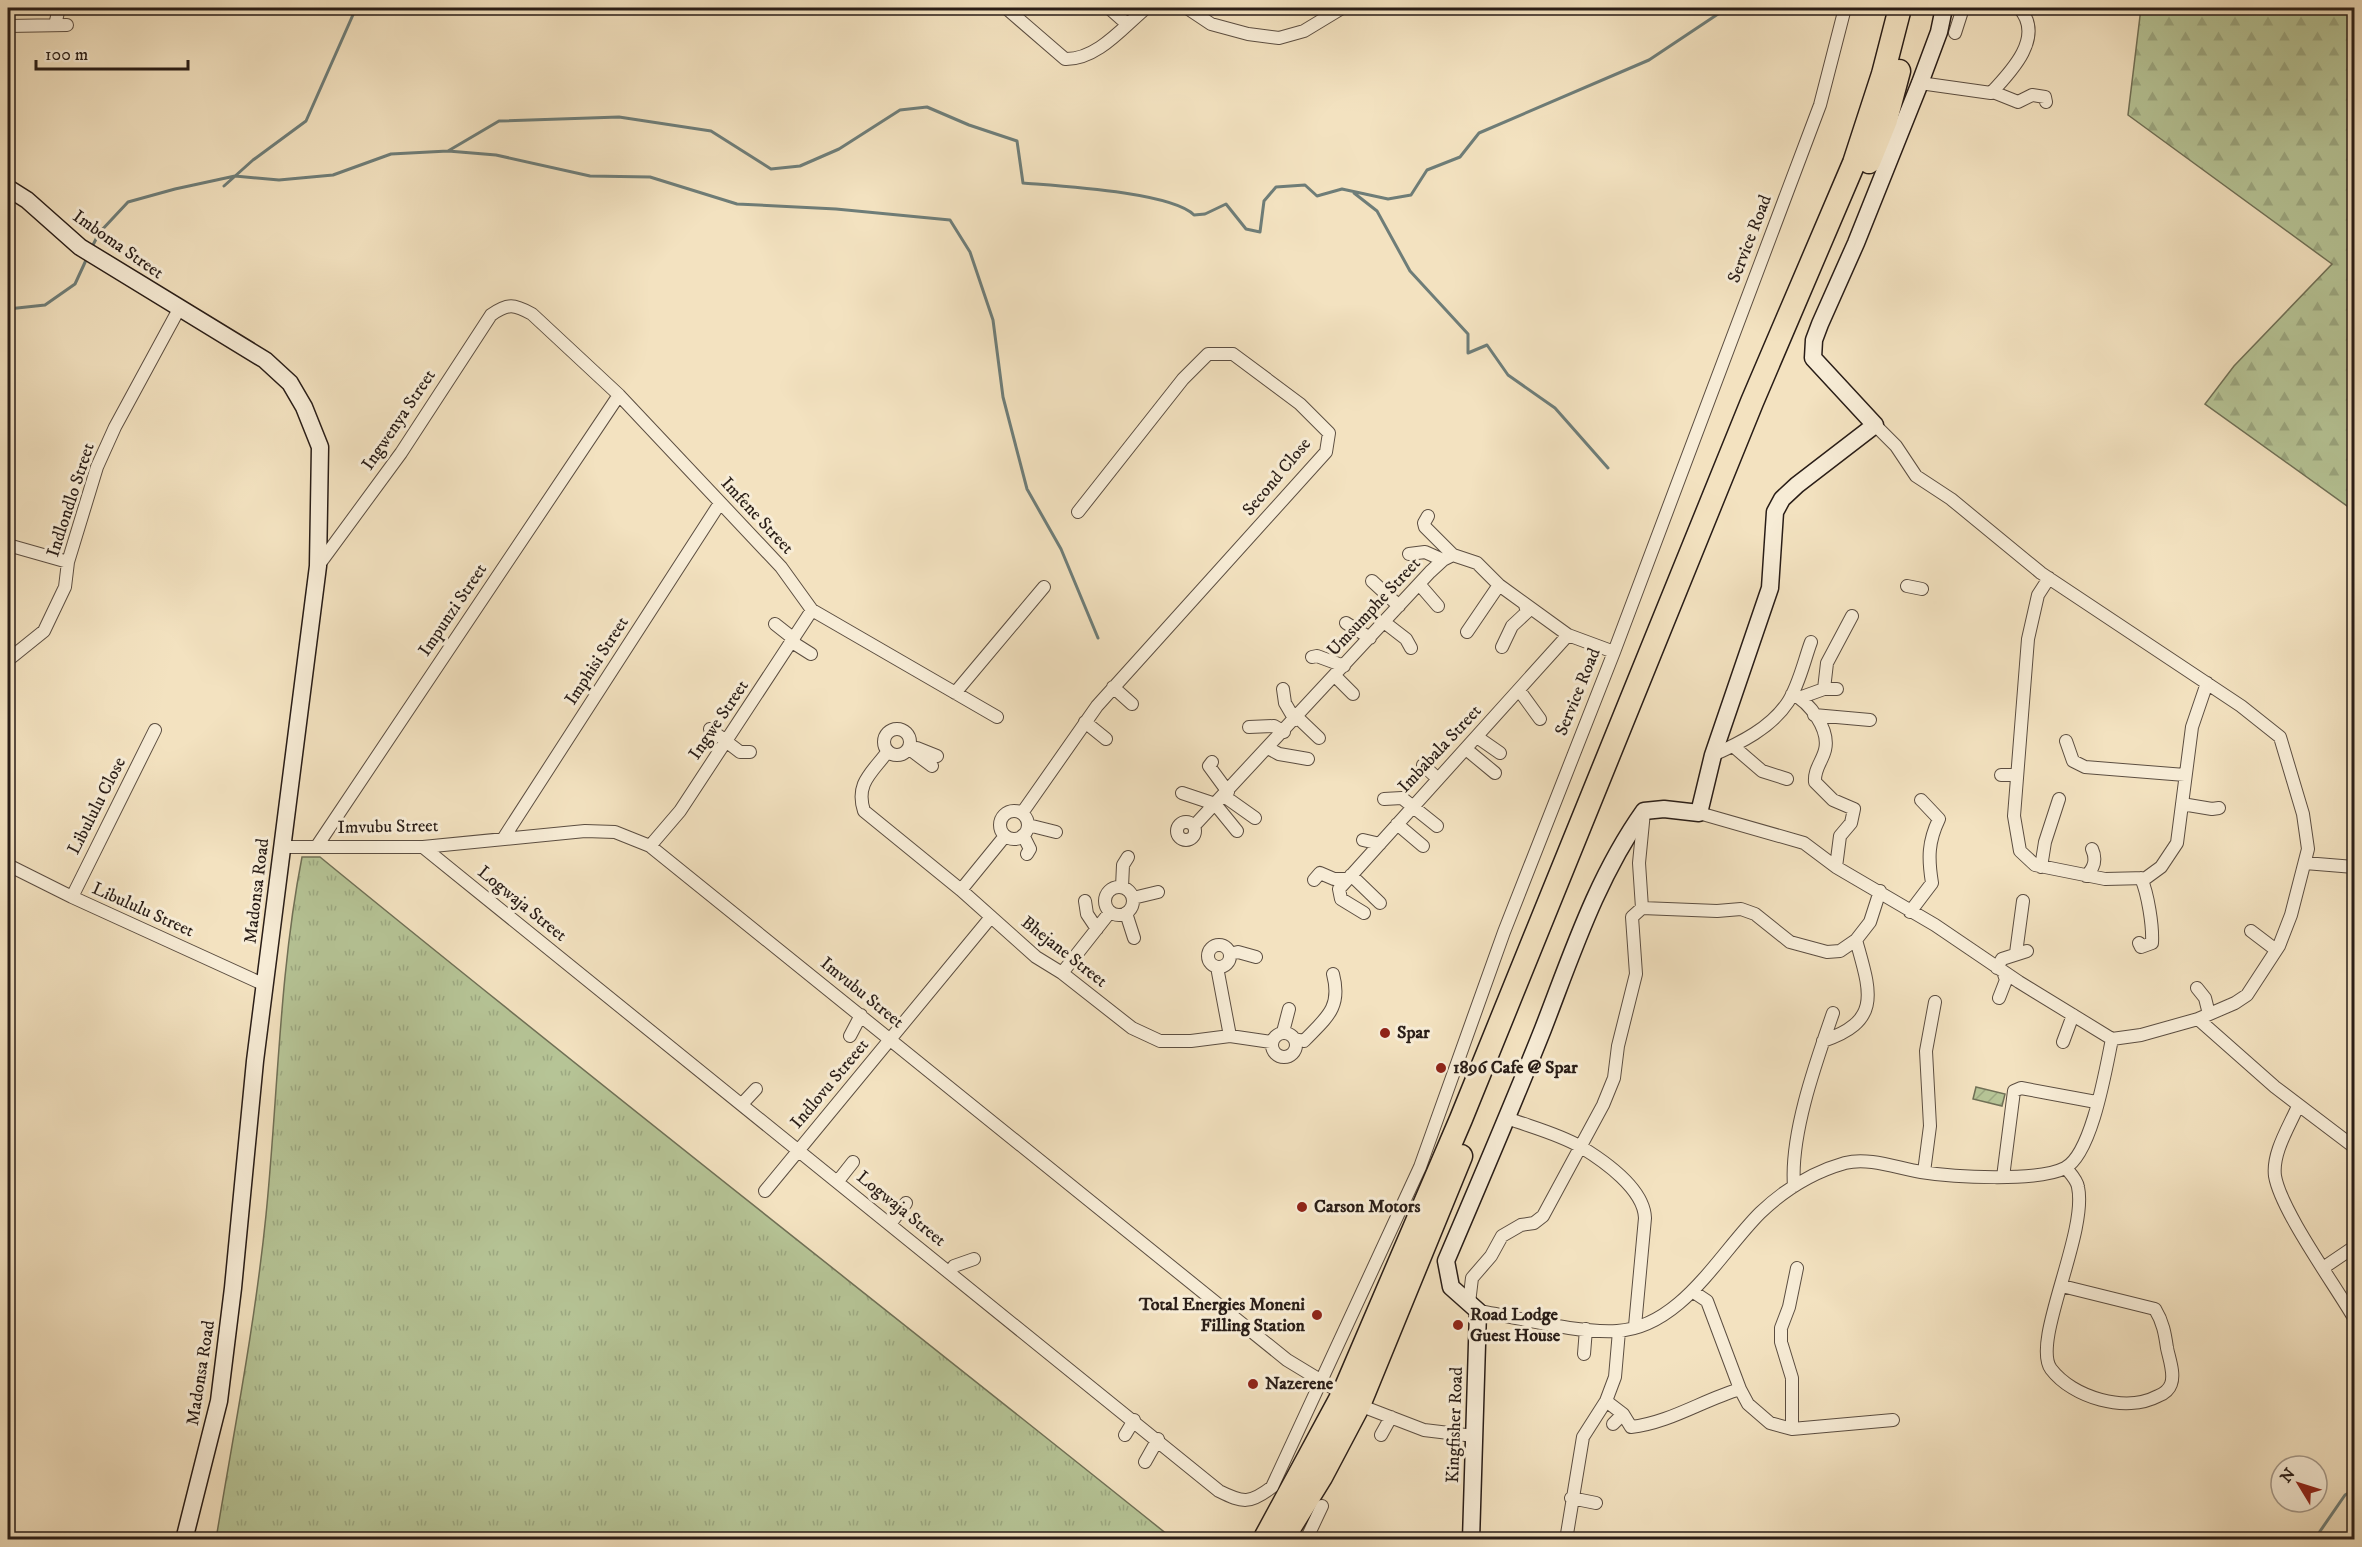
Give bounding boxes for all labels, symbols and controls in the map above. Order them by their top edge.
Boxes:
scale bar [36,33,188,71]
text: 100 m [45,44,88,66]
street label: Service Road [1723,192,1777,286]
street label: Imboma Street [68,206,168,284]
street label: Ingwenya Street [357,365,441,475]
street label: Second Close [1238,433,1316,521]
street label: Indlondlo Street [42,440,100,560]
street label: Imfene Street [716,473,798,559]
street label: Umsumphe Street [1322,553,1426,661]
street label: Impunzi Street [414,559,492,660]
street label: Imphisi Street [560,612,634,709]
street label: Service Road [1550,645,1606,739]
street label: Ingwe Street [684,676,754,764]
street label: Imbabala Street [1394,700,1487,798]
street label: Libululu Close [63,754,131,858]
street label: Imvubu Street [337,815,439,839]
street label: Madonsa Road [240,837,274,945]
street label: Logwaja Street [473,861,571,947]
street label: Libululu Street [89,878,198,942]
street label: Bhejane Street [1017,912,1112,993]
street label: Imvubu Street [816,953,908,1033]
place label: Spar [1397,1022,1430,1044]
marker: Spar [1378,1026,1392,1040]
street label: Indlovu Streeet [786,1034,874,1133]
place label: 1896 Cafe @ Spar [1453,1057,1578,1079]
marker: 1896 Cafe @ Spar [1434,1061,1448,1075]
street label: Logwaja Street [852,1166,950,1252]
place label: Carson Motors [1314,1196,1420,1218]
marker: Carson Motors [1295,1200,1309,1214]
place label: Total Energies Moneni Filling Station [1138,1294,1306,1337]
place label: Road Lodge Guest House [1470,1304,1561,1347]
marker: Total Energies Moneni Filling Station [1310,1308,1324,1322]
marker: Road Lodge Guest House [1451,1318,1465,1332]
street label: Madonsa Road [182,1319,220,1427]
street label: Kingfisher Road [1442,1366,1468,1483]
place label: Nazerene [1265,1373,1334,1395]
marker: Nazerene [1246,1377,1260,1391]
north arrow [2269,1454,2329,1514]
text: N [2276,1464,2300,1487]

